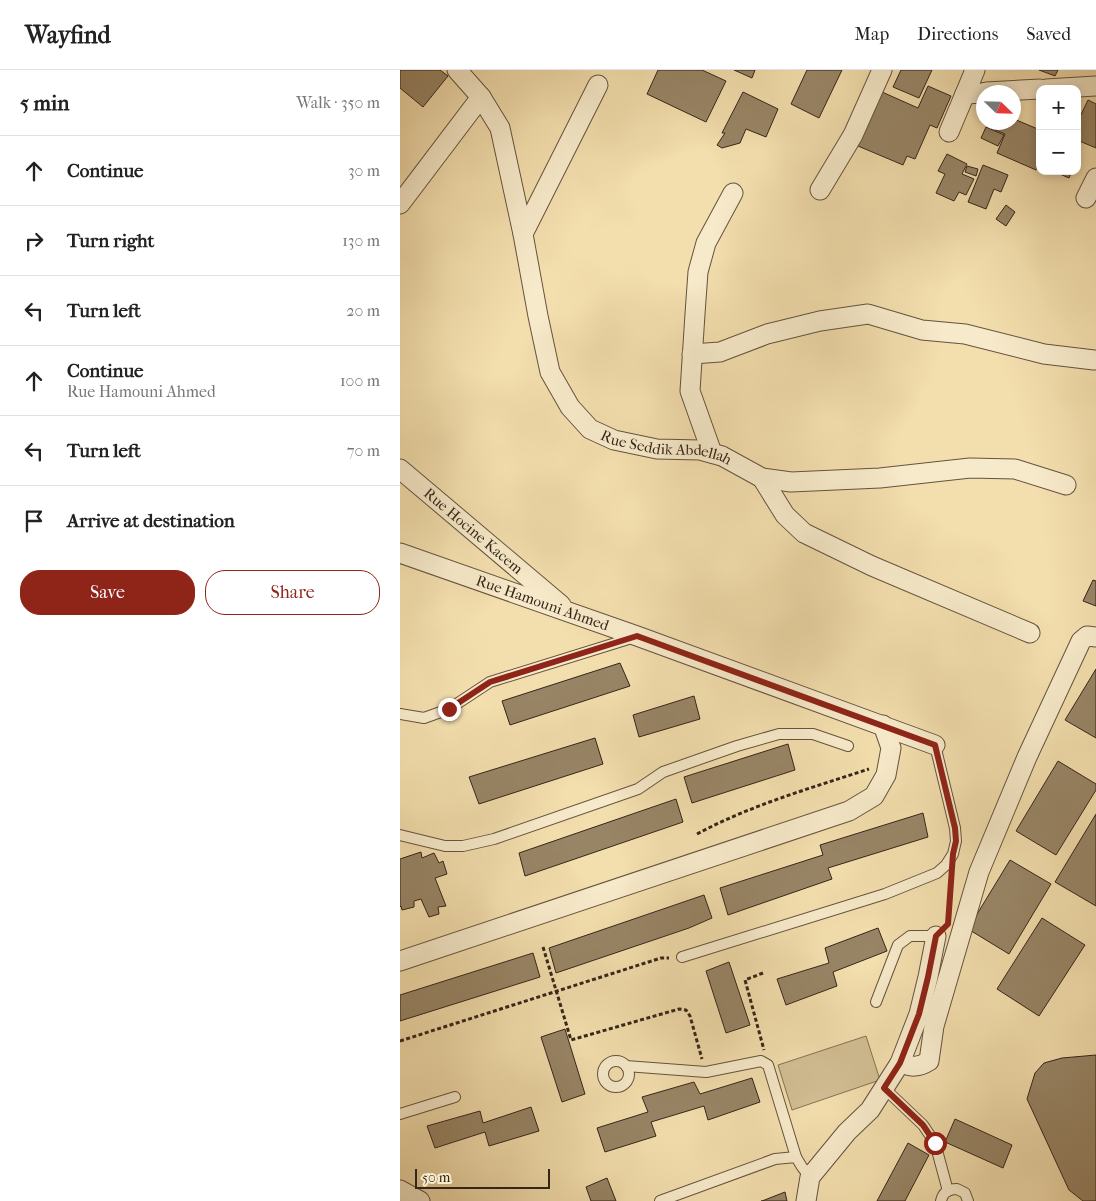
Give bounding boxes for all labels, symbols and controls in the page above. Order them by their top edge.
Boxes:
text: Wayfind [25,21,111,49]
text: Map [855,24,889,45]
text: Directions [917,24,998,45]
text: Saved [1026,24,1071,45]
north arrow [976,85,1021,130]
map controls [1036,85,1081,175]
button: + [1036,85,1081,130]
text: 5 min [20,91,69,115]
text: Walk · 350 m [296,93,380,112]
button: − [1036,130,1081,175]
icon: ahead [20,157,48,185]
text: Continue [67,160,143,182]
text: 30 m [348,161,380,180]
icon: right [20,227,48,255]
text: Turn right [67,230,154,252]
text: 130 m [342,231,380,250]
icon: left [20,297,48,325]
text: Turn left [67,300,141,322]
text: 20 m [346,301,380,320]
text: Continue [67,360,143,382]
icon: ahead [20,367,48,395]
text: 100 m [340,371,380,390]
text: Rue Hamouni Ahmed [67,382,216,401]
street label: Rue Seddik Abdellah [598,426,736,469]
icon: left [20,437,48,465]
text: Turn left [67,440,141,462]
text: 70 m [347,441,380,460]
street label: Rue Hocine Kacem [420,484,527,578]
icon: arrive [20,507,48,535]
text: Arrive at destination [67,510,235,532]
button: Save [20,570,195,615]
button: Share [205,570,380,615]
street label: Rue Hamouni Ahmed [474,571,612,635]
route end [438,698,461,721]
route start [924,1132,947,1155]
scale bar [415,1166,550,1189]
text: 50 m [422,1169,450,1186]

